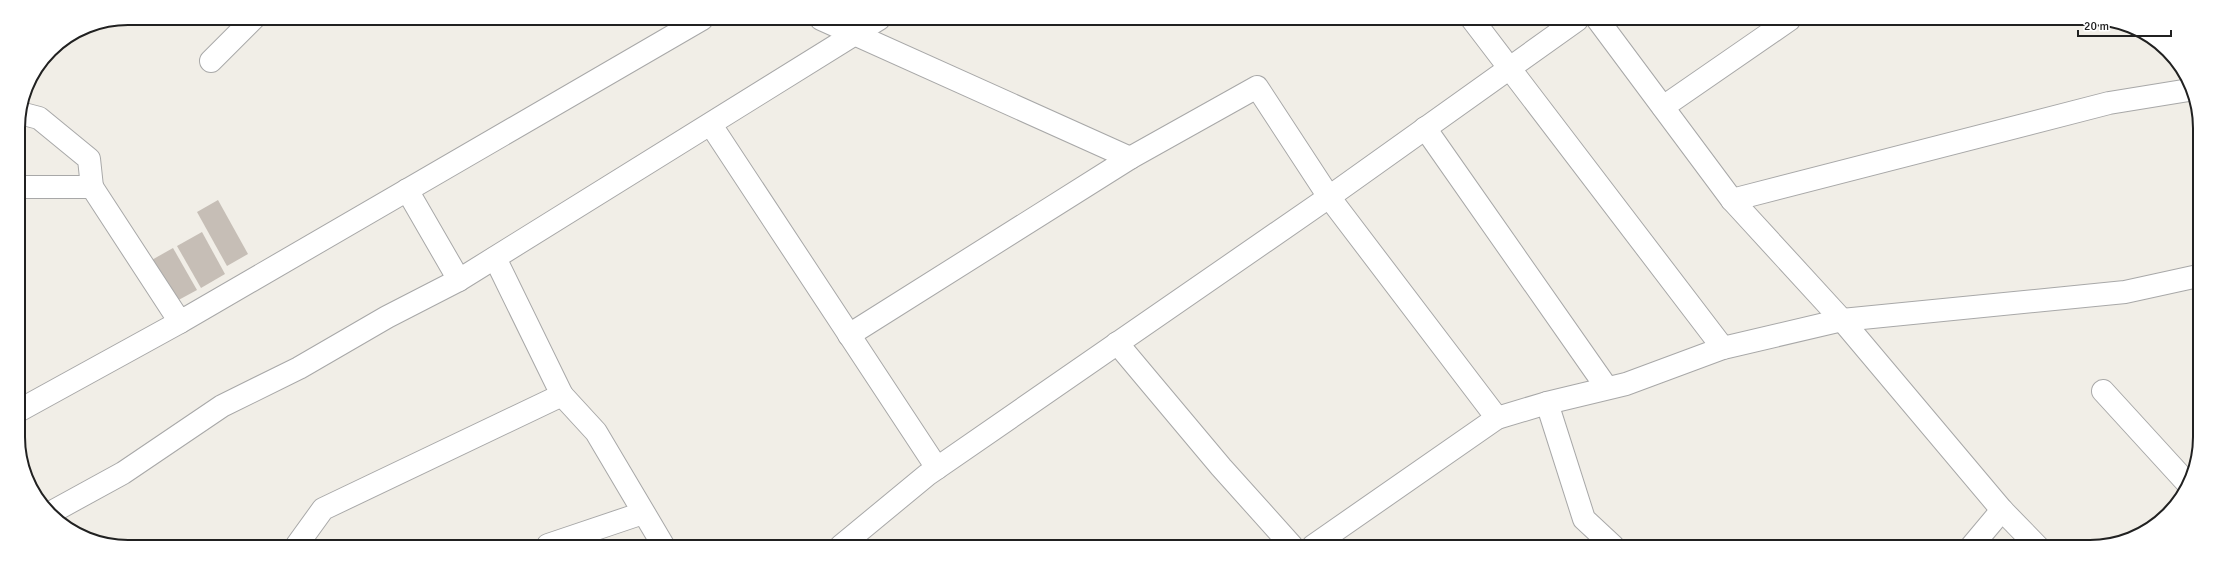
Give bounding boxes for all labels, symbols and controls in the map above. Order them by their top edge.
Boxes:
scale bar [2078,12,2171,38]
text: 20 m [2084,19,2109,34]

